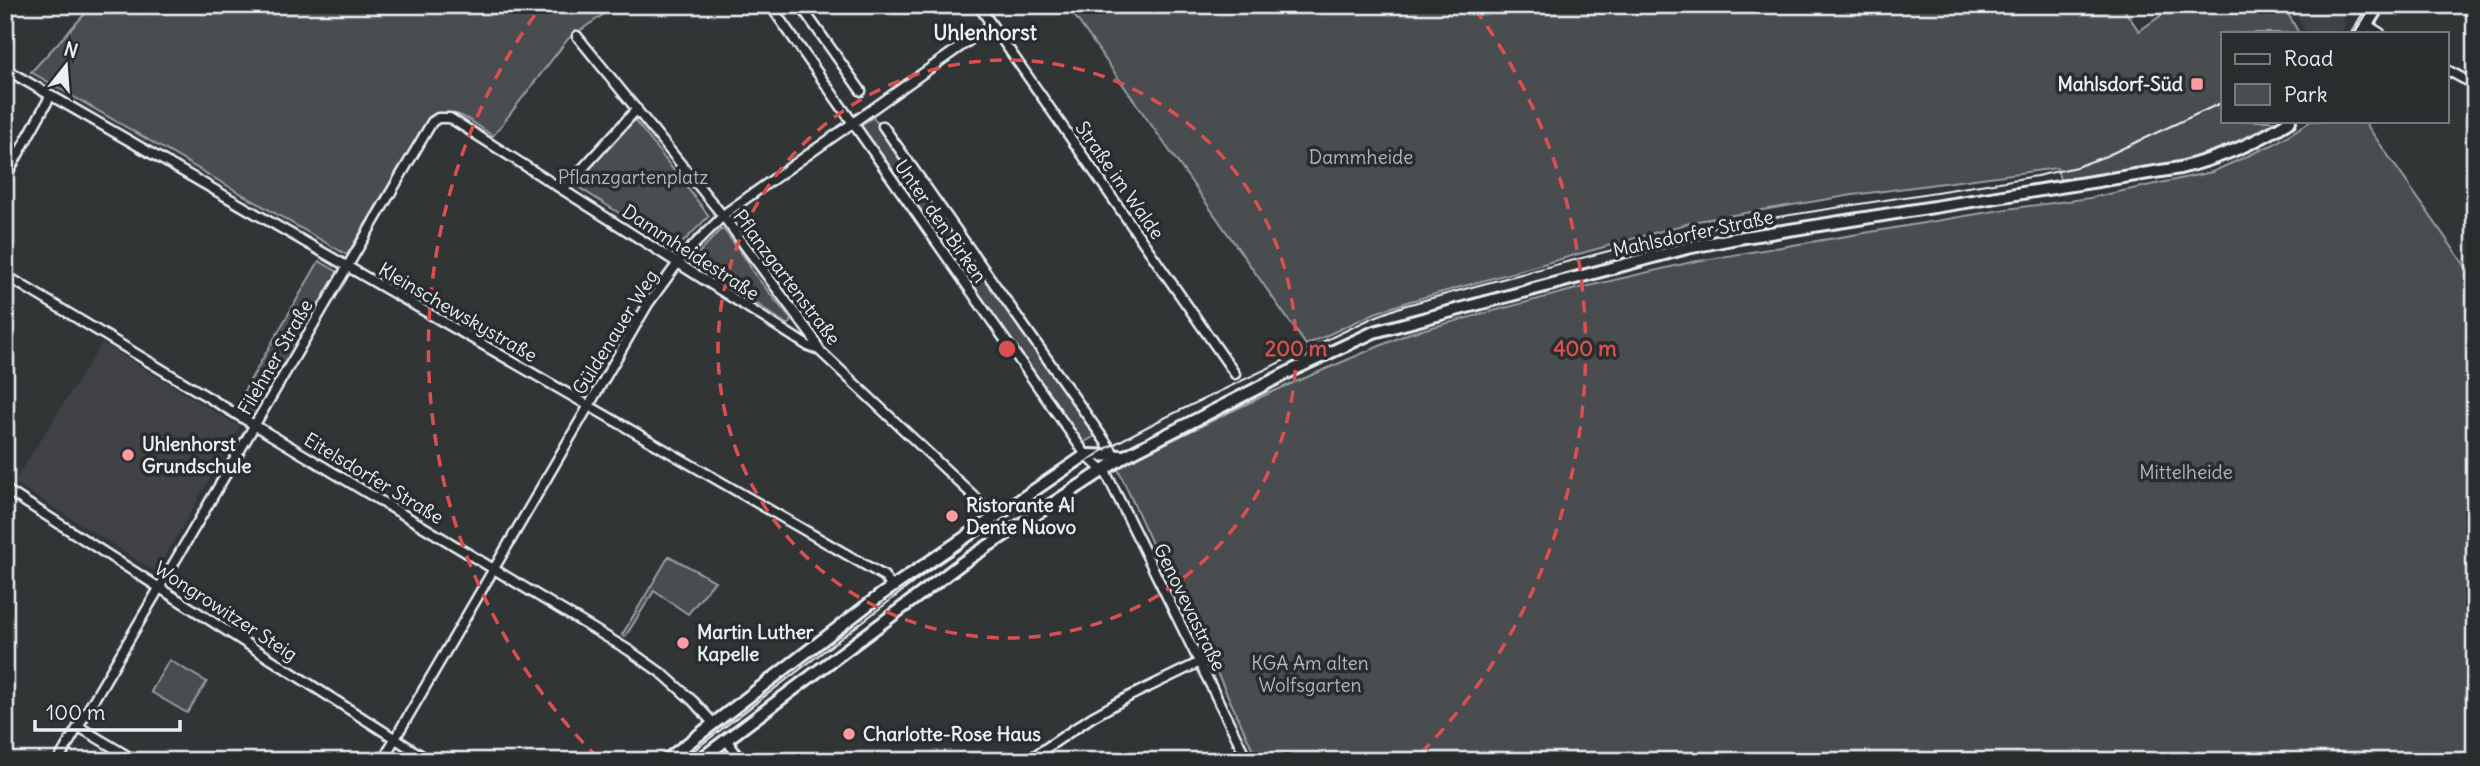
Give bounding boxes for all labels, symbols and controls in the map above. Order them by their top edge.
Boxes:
district label: Uhlenhorst [933,19,1038,46]
north arrow [32,32,102,102]
legend [2221,32,2448,122]
text: N [61,36,81,63]
text: Road [2284,45,2333,72]
place label: Mahlsdorf-Süd [2057,72,2183,96]
marker: Mahlsdorf-Süd [2189,76,2205,92]
text: Park [2284,81,2327,108]
street label: Straße im Walde [1070,116,1170,244]
park label: Dammheide [1309,145,1413,169]
street label: Unter den Birken [890,155,992,287]
park label: Pflanzgartenplatz [558,165,708,189]
street label: Dammheidestraße [618,199,764,305]
street label: Mahlsdorfer Straße [1611,204,1775,262]
street label: Pflanzgartenstraße [728,205,846,349]
street label: Kleinschewskystraße [374,257,542,367]
street label: Güldenauer Weg [567,265,663,399]
street label: Filehner Straße [232,295,318,419]
text: 200 m [1265,335,1328,362]
text: 400 m [1553,335,1617,362]
centre of rings [995,337,1019,361]
street label: Eitelsdorfer Straße [300,427,448,529]
place label: Uhlenhorst Grundschule [142,432,252,478]
marker: Uhlenhorst Grundschule [120,447,136,463]
park label: Mittelheide [2139,460,2233,484]
place label: Ristorante Al Dente Nuovo [966,493,1076,539]
marker: Ristorante Al Dente Nuovo [944,508,960,524]
street label: Genovevastraße [1149,539,1231,675]
street label: Wongrowitzer Steig [150,556,302,666]
place label: Martin Luther Kapelle [697,620,814,666]
marker: Martin Luther Kapelle [675,635,691,651]
park label: KGA Am alten Wolfsgarten [1251,651,1369,697]
scale bar [35,689,180,733]
text: 100 m [46,699,105,726]
place label: Charlotte-Rose Haus [863,722,1041,746]
marker: Charlotte-Rose Haus [841,726,857,742]

